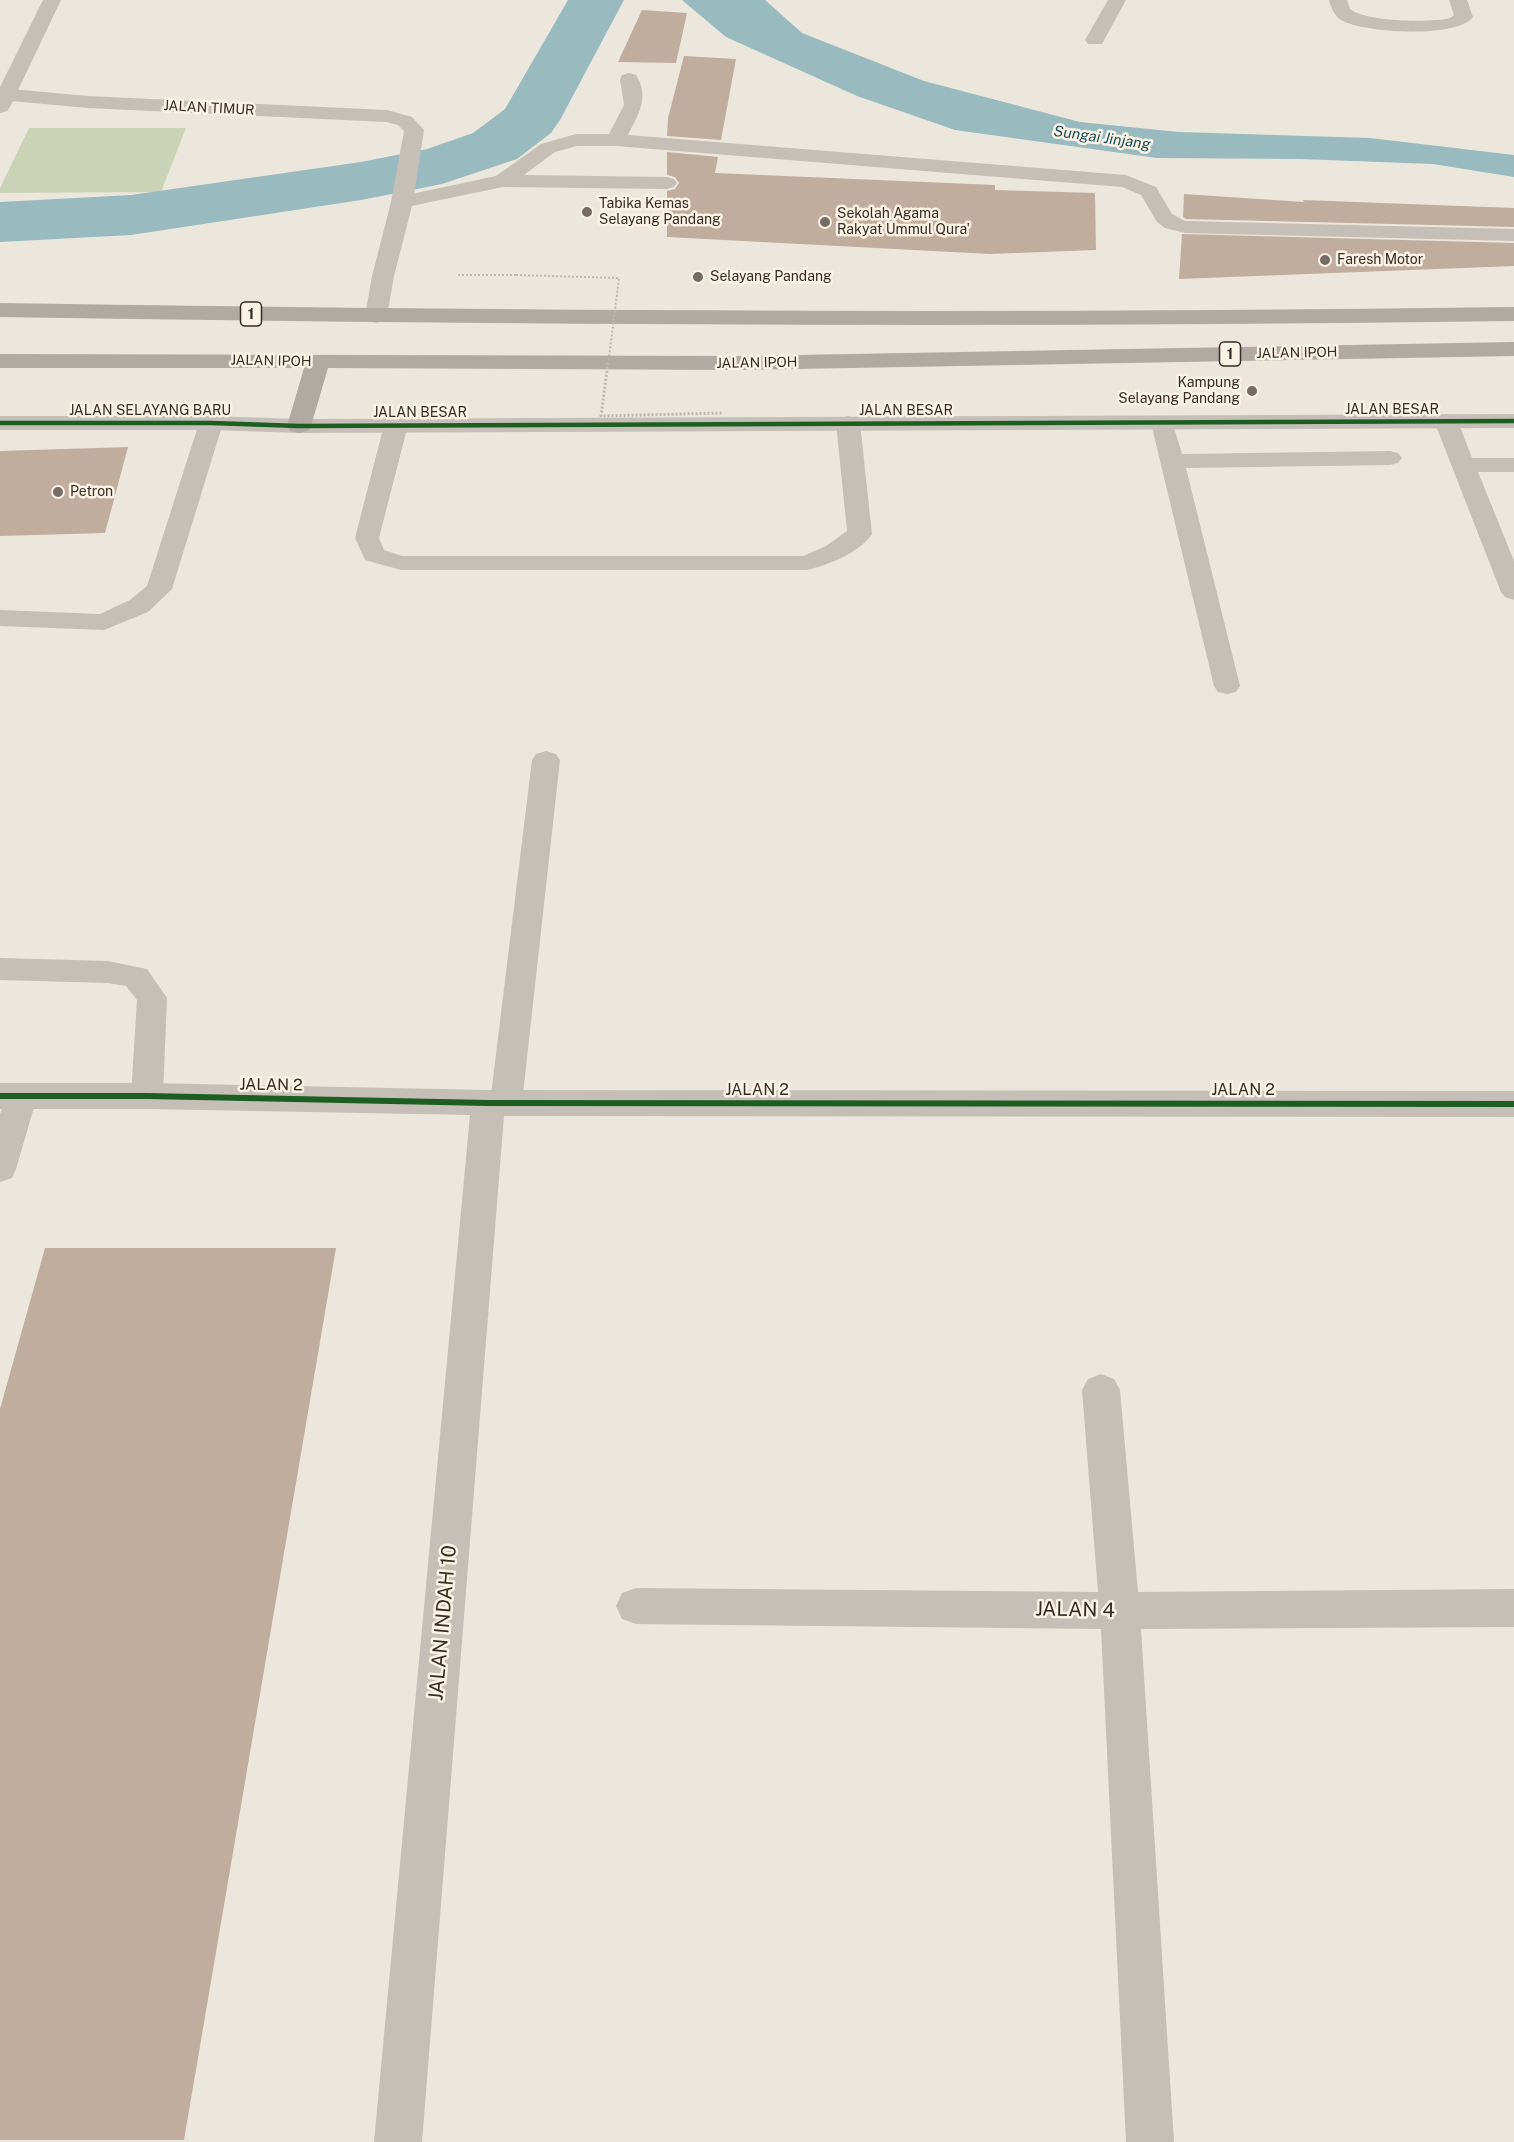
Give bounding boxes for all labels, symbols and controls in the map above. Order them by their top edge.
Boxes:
street label: JALAN TIMUR [163,97,255,119]
water label: Sungai Jinjang [1052,122,1152,154]
place label: Tabika Kemas Selayang Pandang [599,196,721,228]
marker: Tabika Kemas Selayang Pandang [580,205,594,219]
place label: Sekolah Agama Rakyat Ummul Qura' [837,206,970,238]
marker: Sekolah Agama Rakyat Ummul Qura' [818,215,832,229]
place label: Faresh Motor [1337,252,1423,268]
marker: Faresh Motor [1318,253,1332,267]
place label: Selayang Pandang [710,269,832,285]
marker: Selayang Pandang [691,270,705,284]
road number: 1 [240,302,262,326]
road number: 1 [1220,342,1240,366]
street label: JALAN IPOH [1256,344,1338,362]
street label: JALAN IPOH [230,352,312,370]
street label: JALAN IPOH [716,354,798,372]
place label: Kampung Selayang Pandang [1118,375,1240,408]
marker: Kampung Selayang Pandang [1245,384,1259,398]
street label: JALAN BESAR [1345,402,1439,418]
street label: JALAN SELAYANG BARU [69,403,231,419]
street label: JALAN BESAR [859,403,953,419]
street label: JALAN BESAR [373,405,467,421]
place label: Petron [70,484,113,500]
marker: Petron [51,485,65,499]
street label: JALAN 2 [239,1075,303,1095]
street label: JALAN 2 [725,1080,789,1100]
street label: JALAN 2 [1211,1080,1275,1100]
street label: JALAN INDAH 10 [424,1544,462,1702]
street label: JALAN 4 [1035,1597,1115,1623]

